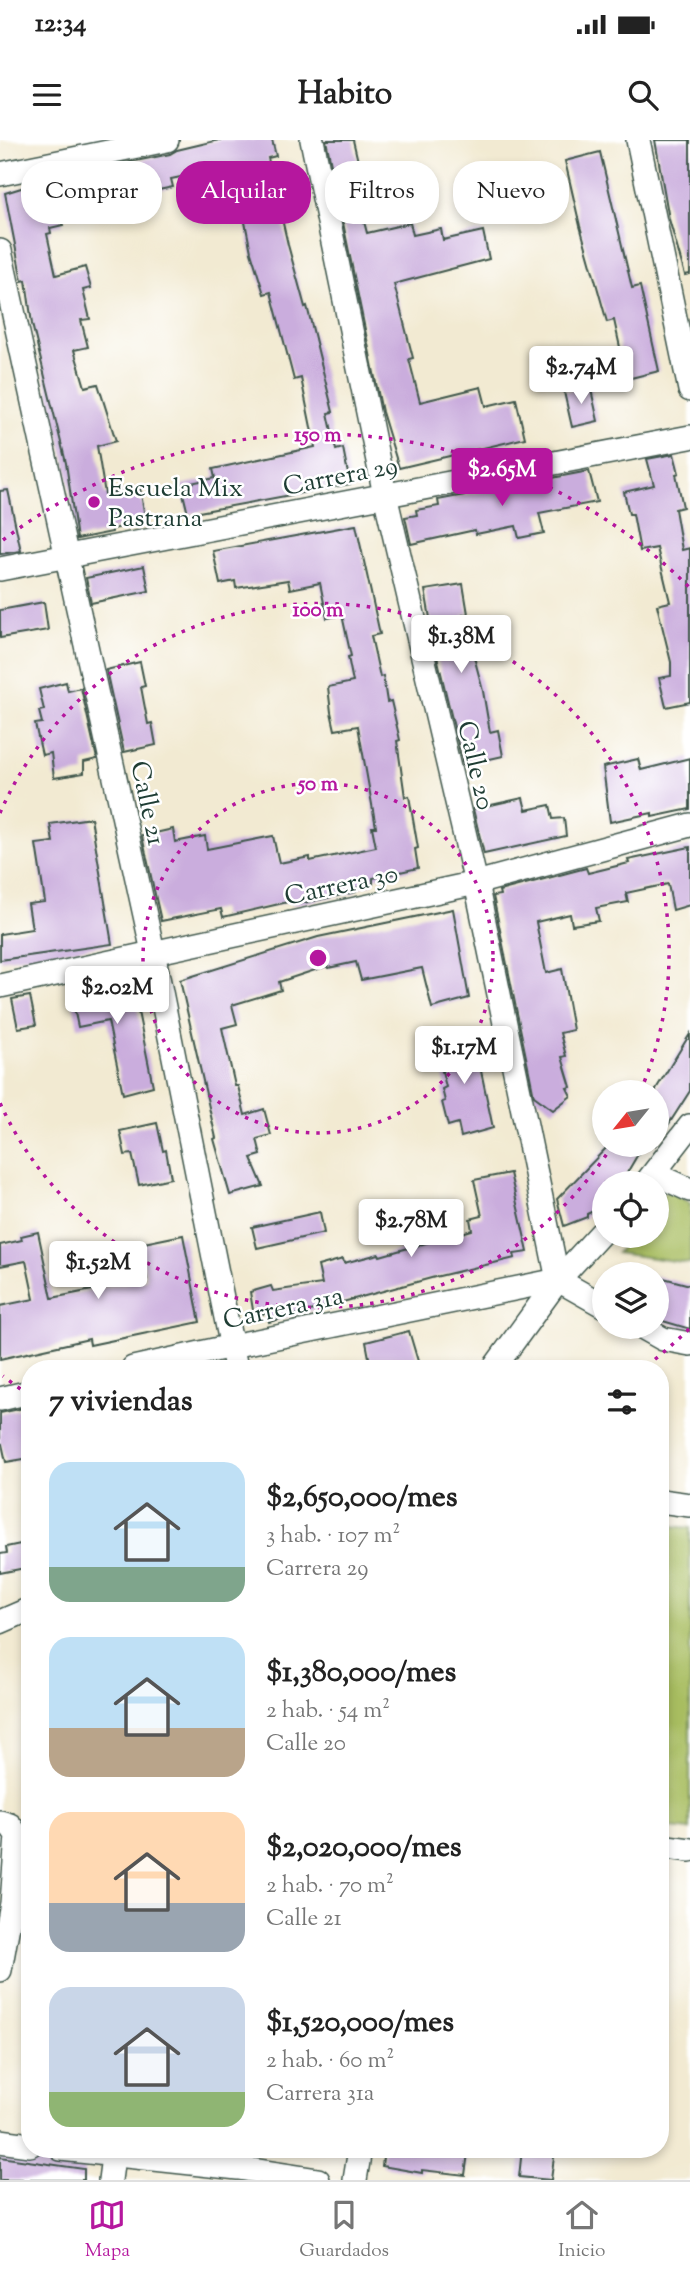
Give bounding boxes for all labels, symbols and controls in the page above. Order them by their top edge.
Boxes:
text: 12:34 [35,6,86,43]
text: Habito [298,72,392,118]
icon: menu [28,76,66,114]
icon: search [624,76,662,114]
chip: Comprar [21,161,162,224]
chip: Alquilar [176,161,311,224]
chip: Filtros [325,161,439,224]
chip: Nuevo [453,161,569,224]
pin: $2.74M [524,346,638,406]
text: $2.74M [545,352,617,385]
text: 150 m [294,421,342,451]
street label: Carrera 29 [280,448,401,507]
pin: $2.65M [445,448,559,508]
text: $2.65M [468,454,536,487]
place label: Escuela Mix Pastrana [108,471,243,538]
marker: Escuela Mix Pastrana [86,494,102,510]
text: 100 m [293,596,344,626]
pin: $1.38M [404,616,518,675]
text: $1.38M [427,621,495,654]
street label: Calle 20 [446,717,503,814]
street label: Calle 21 [120,758,174,849]
text: 50 m [296,770,339,800]
street label: Carrera 30 [281,856,402,917]
centre of rings [306,946,330,970]
pin: $2.02M [60,966,174,1026]
text: $2.02M [81,972,153,1005]
pin: $1.17M [407,1026,521,1086]
text: $1.17M [431,1032,497,1065]
north arrow [592,1080,668,1157]
map controls [592,1080,669,1339]
button: locate [592,1171,669,1248]
pin: $2.78M [354,1200,468,1259]
text: $2.78M [375,1205,447,1238]
pin: $1.52M [41,1242,155,1301]
text: $1.52M [65,1247,131,1280]
button: layers [592,1262,669,1339]
street label: Carrera 31a [220,1279,347,1340]
text: 7 viviendas [49,1381,193,1424]
icon: filters [603,1383,641,1421]
text: $2,650,000/mes [266,1477,458,1520]
icon: home [105,1490,189,1574]
text: 3 hab. · 107 m² [266,1520,400,1553]
text: Carrera 29 [266,1553,369,1586]
text: $1,380,000/mes [266,1652,456,1695]
icon: home [105,1665,189,1749]
text: 2 hab. · 54 m² [266,1695,390,1728]
text: Calle 20 [266,1728,346,1761]
text: $2,020,000/mes [266,1827,462,1870]
icon: home [105,1840,189,1924]
text: 2 hab. · 70 m² [266,1870,394,1903]
text: Calle 21 [266,1903,342,1936]
text: $1,520,000/mes [266,2002,454,2045]
icon: home [105,2015,189,2099]
text: 2 hab. · 60 m² [266,2045,394,2078]
text: Carrera 31a [266,2078,374,2111]
tab: Mapa [85,2196,130,2265]
tab: Guardados [299,2196,389,2265]
tab: Inicio [558,2196,605,2265]

